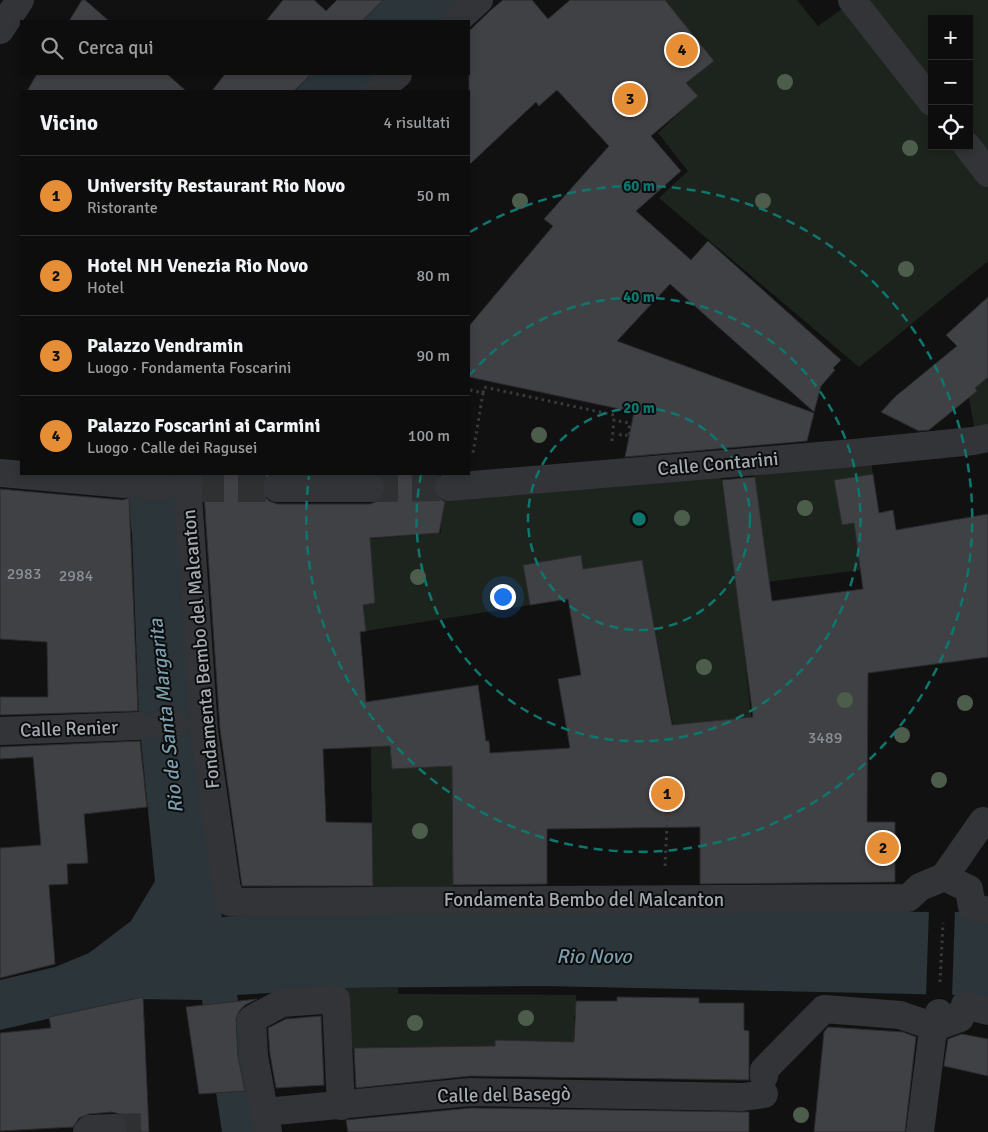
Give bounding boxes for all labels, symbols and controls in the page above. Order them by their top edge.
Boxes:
map controls [928,15,973,150]
button: + [928,15,973,60]
search box [20,20,470,75]
pin: 4 [666,31,698,69]
icon: search [38,34,66,62]
text: Cerca qui [78,36,154,60]
button: − [928,60,973,105]
pin: 3 [614,80,646,118]
button: locate [928,105,973,150]
text: Vicino [40,110,98,136]
text: 4 risultati [384,113,450,133]
text: University Restaurant Rio Novo [87,174,345,198]
text: 60 m [623,177,655,195]
text: 1 [52,186,60,206]
text: 50 m [416,186,450,206]
text: Ristorante [87,198,158,218]
text: Hotel NH Venezia Rio Novo [87,254,308,278]
text: 2 [52,266,60,286]
text: 80 m [416,266,450,286]
text: Hotel [87,278,124,298]
text: 40 m [623,288,655,306]
text: Palazzo Vendramin [87,334,244,358]
text: 3 [52,346,60,366]
text: 90 m [416,346,450,366]
text: Luogo · Fondamenta Foscarini [87,358,291,378]
text: 20 m [623,399,655,417]
text: Palazzo Foscarini ai Carmini [87,414,320,438]
text: 4 [52,426,60,446]
text: 100 m [408,426,450,446]
text: Luogo · Calle dei Ragusei [87,438,257,458]
street label: Calle Contarini [657,447,779,481]
street label: Fondamenta Bembo del Malcanton [177,508,225,790]
centre of rings [630,510,648,528]
house number: 2983 [7,564,41,584]
house number: 2984 [59,566,94,586]
your location [490,584,516,610]
water label: Rio de Santa Margarita [143,617,189,814]
street label: Calle Renier [20,715,118,743]
house number: 3489 [808,728,842,748]
pin: 1 [651,775,683,813]
pin: 2 [867,829,899,867]
street label: Fondamenta Bembo del Malcanton [444,888,724,912]
water label: Rio Novo [556,944,633,969]
street label: Calle del Basegò [437,1082,571,1108]

